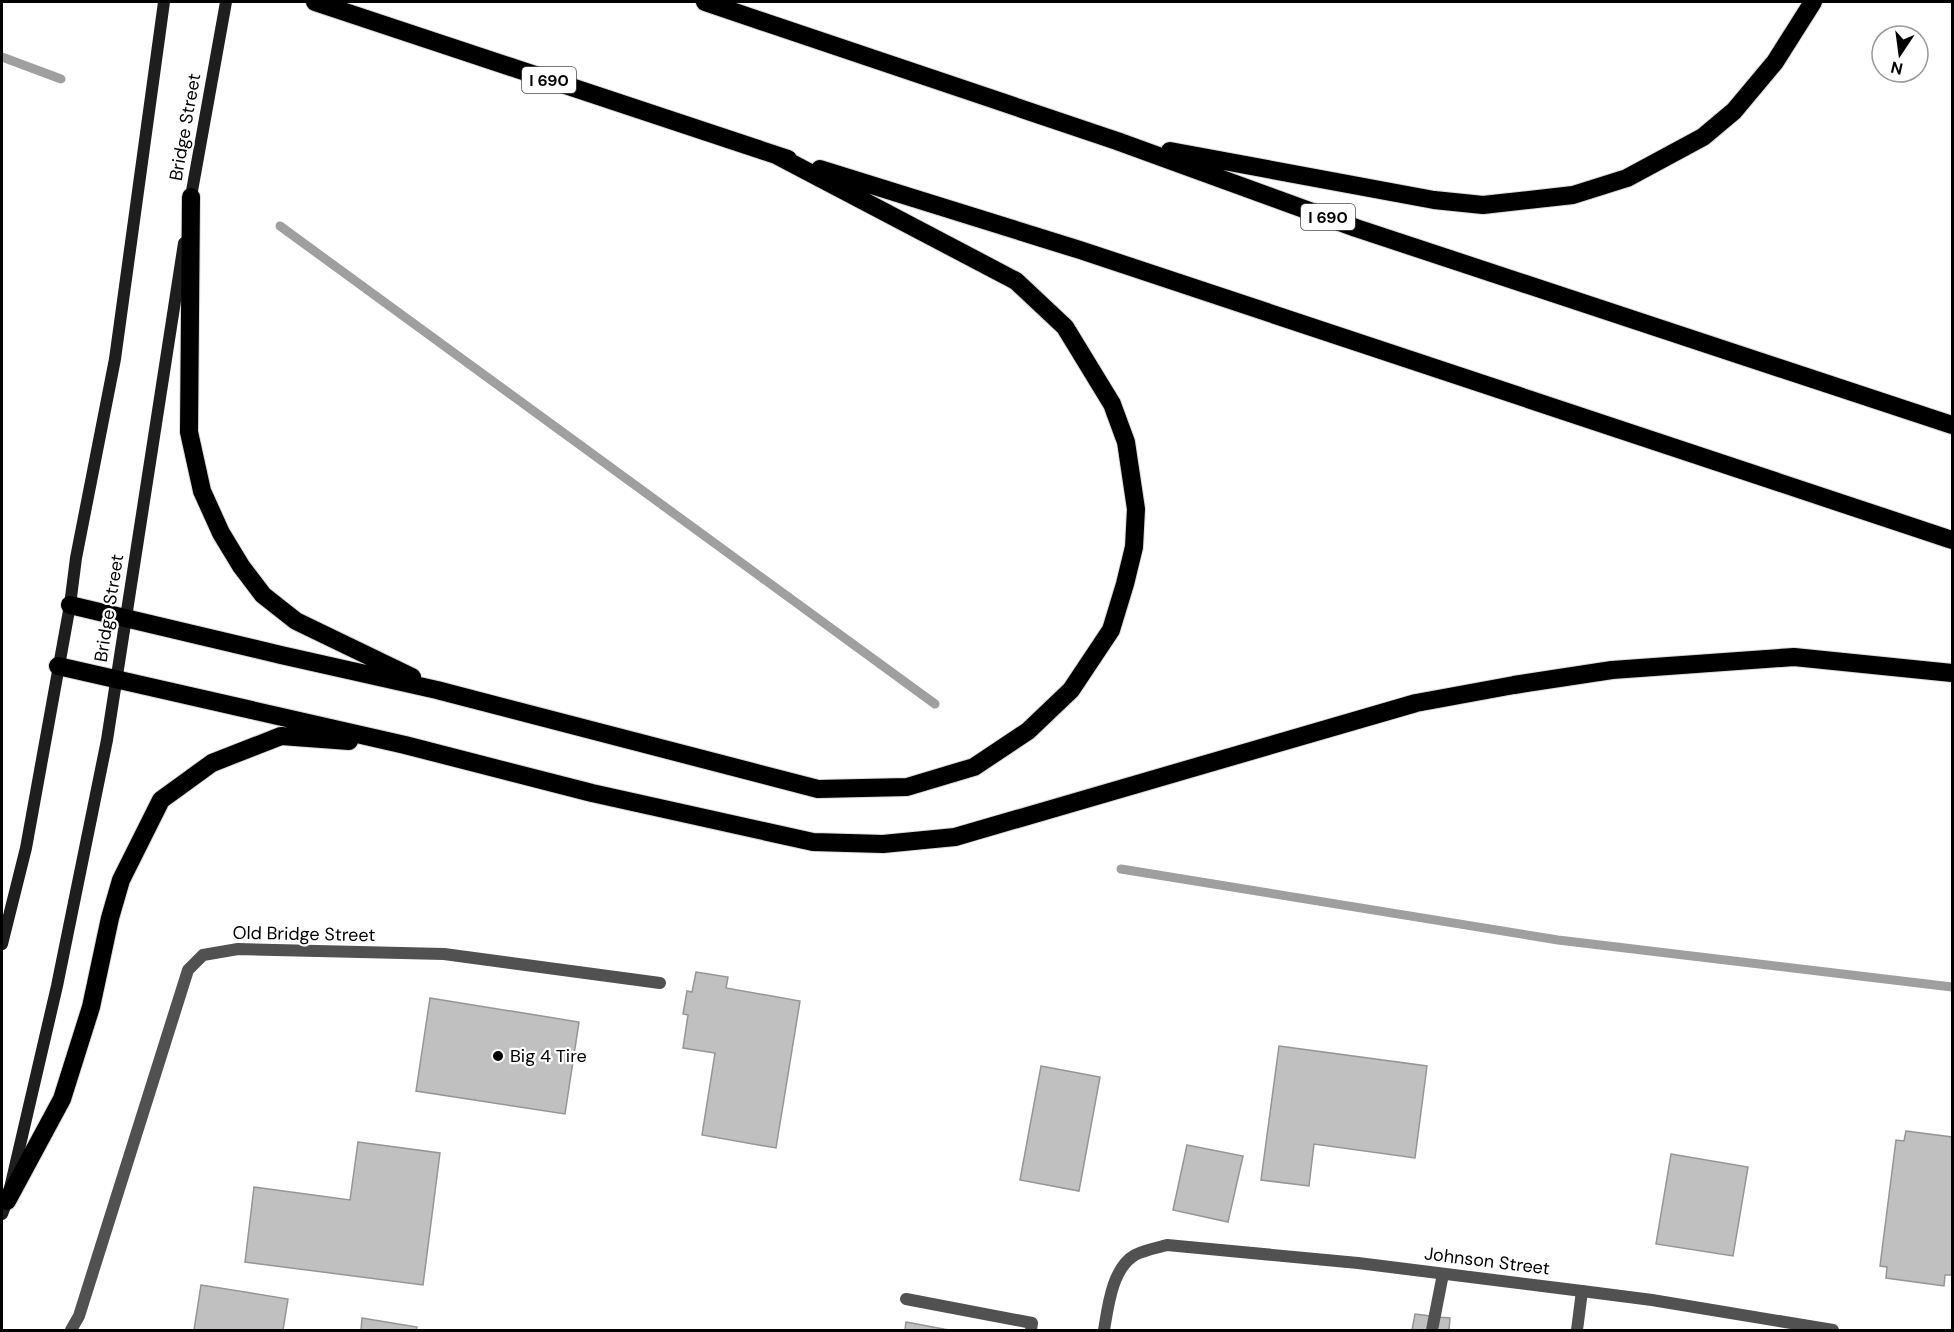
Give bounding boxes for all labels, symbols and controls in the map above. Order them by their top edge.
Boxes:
north arrow [1870,24,1930,84]
text: N [1889,57,1905,80]
road number: I 690 [522,67,576,93]
street label: Bridge Street [164,71,206,183]
road number: I 690 [1301,204,1355,230]
street label: Bridge Street [89,552,129,664]
street label: Old Bridge Street [232,921,376,947]
place label: Big 4 Tire [510,1044,587,1068]
marker: Big 4 Tire [491,1049,505,1063]
street label: Johnson Street [1423,1241,1551,1281]

